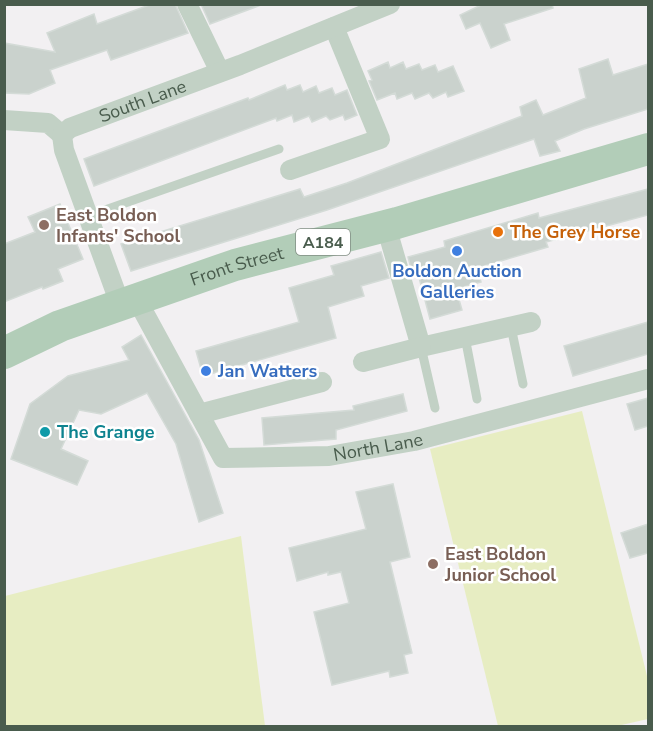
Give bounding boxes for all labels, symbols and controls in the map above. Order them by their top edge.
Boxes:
street label: South Lane [95,74,190,128]
place label: East Boldon Infants' School [56,203,180,248]
marker: East Boldon Infants' School [37,218,51,232]
place label: The Grey Horse [510,220,640,244]
marker: The Grey Horse [491,225,505,239]
road number: A184 [296,229,350,255]
street label: Front Street [187,241,287,292]
marker: Boldon Auction Galleries [450,244,464,258]
place label: Boldon Auction Galleries [392,259,522,304]
place label: Jan Watters [217,359,317,383]
marker: Jan Watters [199,364,213,378]
place label: The Grange [57,420,155,444]
marker: The Grange [38,425,52,439]
street label: North Lane [331,427,426,467]
place label: East Boldon Junior School [444,542,556,587]
marker: East Boldon Junior School [426,557,440,571]

